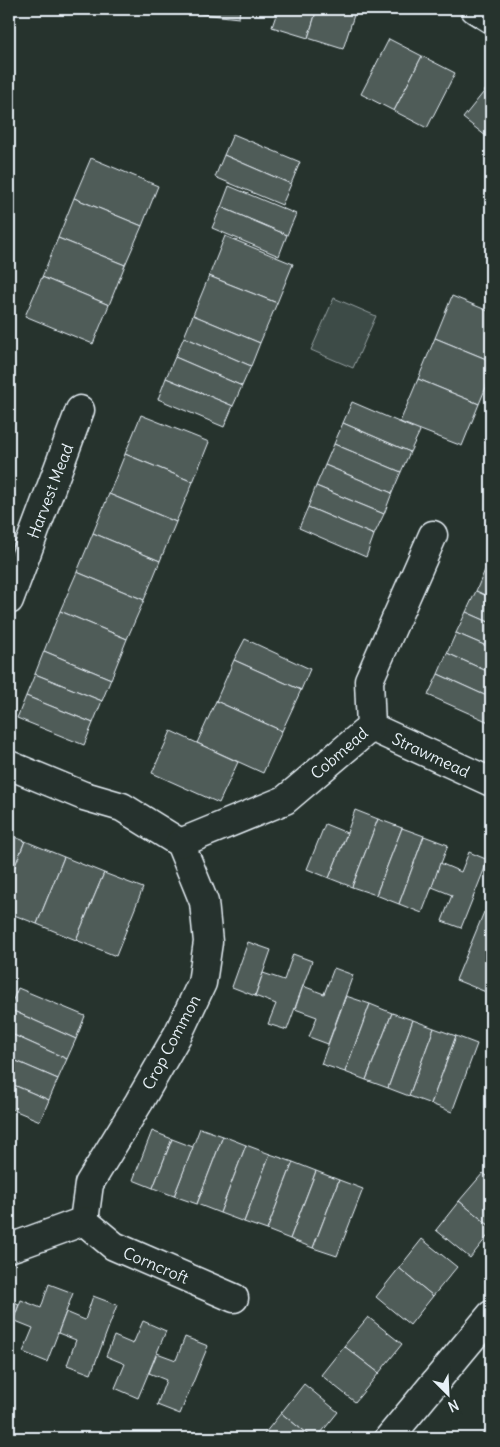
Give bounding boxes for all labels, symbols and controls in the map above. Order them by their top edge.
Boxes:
street label: Harvest Mead [23,441,77,541]
street label: Cobmead [306,723,372,783]
street label: Strawmead [389,728,473,782]
street label: Crop Common [138,991,204,1093]
street label: Corncroft [120,1242,192,1288]
north arrow [422,1370,472,1420]
text: N [445,1396,461,1416]

